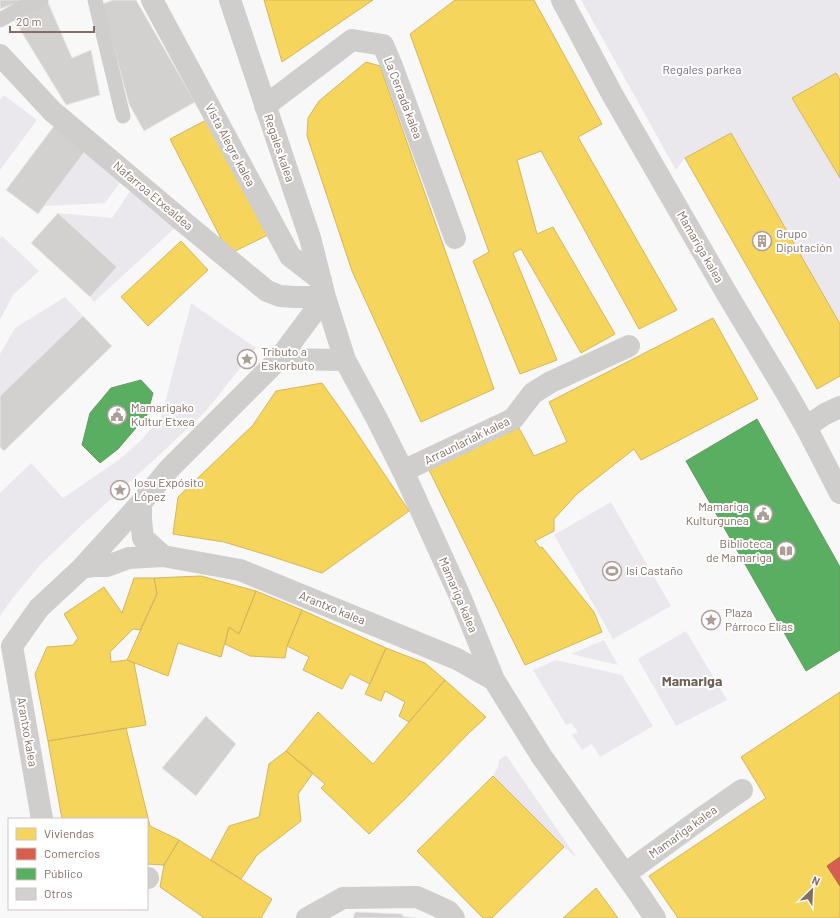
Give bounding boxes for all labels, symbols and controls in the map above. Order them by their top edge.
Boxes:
scale bar [10,8,94,34]
text: 20 m [16,14,42,28]
street label: La Cerrada kalea [382,55,426,140]
park label: Regales parkea [663,62,741,76]
street label: Vista Alegre kalea [203,101,259,188]
street label: Regales kalea [262,112,298,183]
street label: Nafarroa Etxealdea [111,158,196,233]
street label: Mamariga kalea [675,208,727,285]
place label: Grupo Diputación [776,226,832,254]
building icon: Grupo Diputación [751,230,773,252]
place label: Tributo a Eskorbuto [261,344,314,372]
place icon: Tributo a Eskorbuto [236,348,258,370]
place label: Mamarigako Kultur Etxea [131,400,195,428]
public building icon: Mamarigako Kultur Etxea [106,404,128,426]
street label: Arraunlariak kalea [422,413,512,467]
place label: Iosu Expósito López [134,475,204,503]
place icon: Iosu Expósito López [109,479,131,501]
place label: Mamariga Kulturgunea [686,499,749,527]
public building icon: Mamariga Kulturgunea [752,503,774,525]
place label: Biblioteca de Mamariga [706,536,772,564]
library icon: Biblioteca de Mamariga [775,540,797,562]
street label: Mamariga kalea [437,555,481,634]
sports icon: Isi Castaño [601,560,623,582]
place label: Isi Castaño [626,563,683,577]
street label: Arantxo kalea [297,587,368,627]
place label: Plaza Párroco Elías [725,605,793,633]
place icon: Plaza Párroco Elías [700,609,722,631]
district label: Mamariga [662,672,722,689]
street label: Arantxo kalea [15,696,41,768]
street label: Mamariga kalea [646,802,719,860]
legend [8,818,148,910]
text: Viviendas [44,826,94,840]
text: Comercios [44,846,100,860]
text: Público [44,866,83,880]
north arrow [792,870,832,910]
text: N [810,873,822,888]
text: Otros [44,886,73,900]

